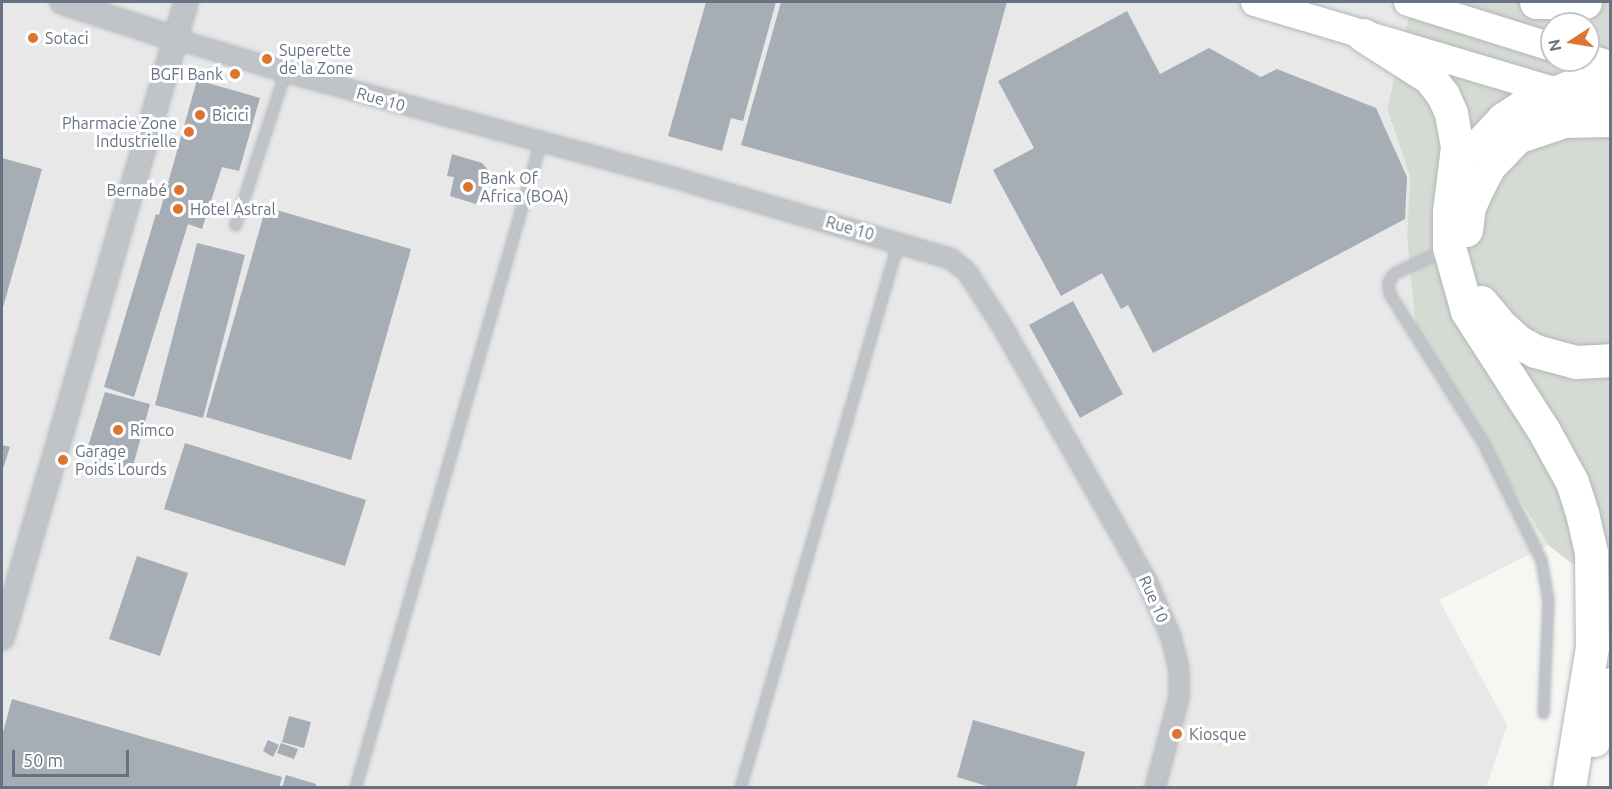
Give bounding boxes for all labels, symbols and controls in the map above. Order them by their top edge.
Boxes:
north arrow [1540,12,1600,72]
place label: Sotaci [45,28,89,48]
marker: Sotaci [26,31,40,45]
text: N [1544,38,1564,53]
place label: Superette de la Zone [279,40,353,78]
marker: Superette de la Zone [260,52,274,66]
place label: BGFI Bank [150,64,223,84]
marker: BGFI Bank [228,67,242,81]
street label: Rue 10 [354,83,408,115]
place label: Bicici [212,105,249,125]
marker: Bicici [193,108,207,122]
place label: Pharmacie Zone Industrielle [62,113,177,151]
marker: Pharmacie Zone Industrielle [182,125,196,139]
place label: Bank Of Africa (BOA) [480,168,569,206]
place label: Bernabé [106,180,167,200]
marker: Bank Of Africa (BOA) [461,180,475,194]
marker: Bernabé [172,183,186,197]
place label: Hotel Astral [190,199,276,219]
marker: Hotel Astral [171,202,185,216]
street label: Rue 10 [823,212,877,244]
place label: Rimco [130,420,174,440]
marker: Rimco [111,423,125,437]
place label: Garage Poids Lourds [75,441,167,479]
marker: Garage Poids Lourds [56,453,70,467]
street label: Rue 10 [1135,572,1173,626]
place label: Kiosque [1189,724,1247,744]
marker: Kiosque [1170,727,1184,741]
scale bar [15,738,132,776]
text: 50 m [23,750,63,770]

